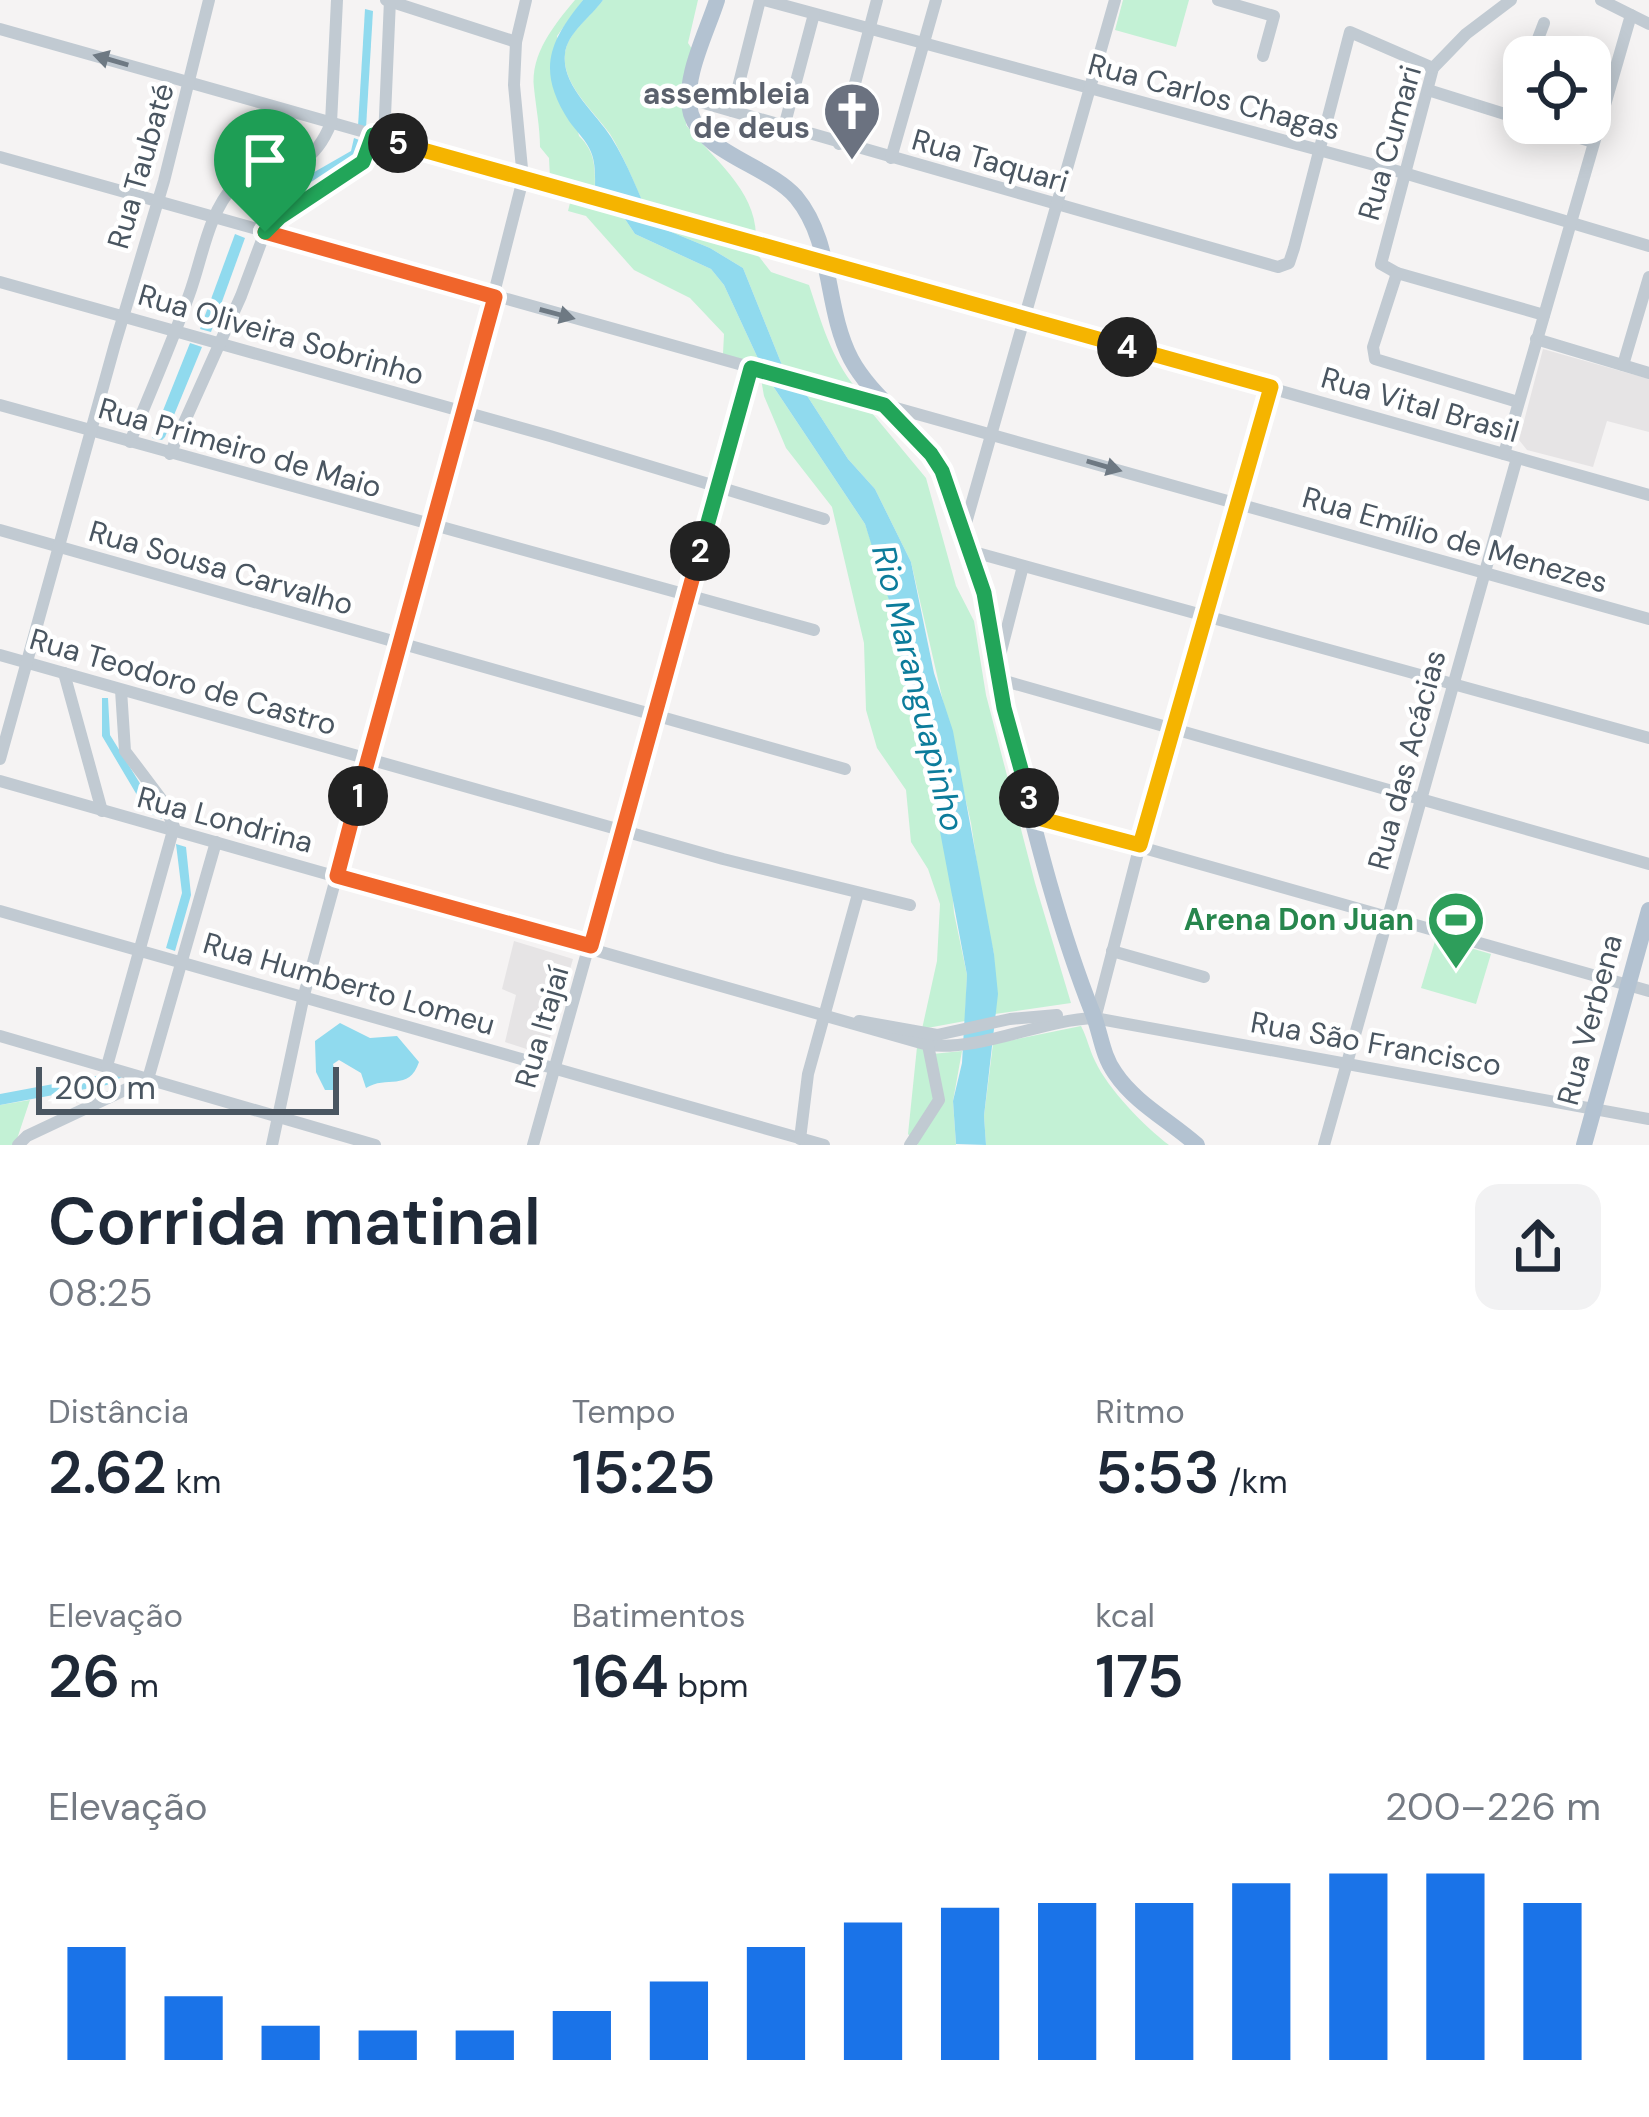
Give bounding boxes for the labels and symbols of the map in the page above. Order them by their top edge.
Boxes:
street label: Rua Carlos Chagas [1084,44,1344,149]
one-way arrow [92,50,129,69]
street label: Rua Cumari [1349,61,1430,225]
place label: assembleia de deus [643,74,810,147]
street label: Rua Taubaté [98,79,183,253]
church icon: assembleia de deus [821,80,883,162]
pin [214,109,316,232]
pin: 5 [368,113,428,173]
street label: Rua Taquari [907,120,1073,201]
street label: Rua Oliveira Sobrinho [134,275,429,394]
one-way arrow [540,306,576,324]
pin: 4 [1097,317,1157,377]
street label: Rua Vital Brasil [1317,358,1523,451]
street label: Rua Primeiro de Maio [94,388,386,507]
one-way arrow [1086,458,1123,476]
street label: Rua Emílio de Menezes [1298,477,1612,602]
street label: Rua Sousa Carvalho [85,511,358,624]
pin: 2 [670,521,730,581]
water label: Rio Maranguapinho [862,541,975,836]
street label: Rua Teodoro de Castro [25,619,341,744]
street label: Rua das Acácias [1358,646,1455,874]
pin: 1 [328,766,388,826]
pin: 3 [999,768,1059,828]
street label: Rua Londrina [133,777,317,862]
sports icon: Arena Don Juan [1425,889,1487,971]
place label: Arena Don Juan [1184,900,1414,939]
street label: Rua Humberto Lomeu [199,923,499,1044]
street label: Rua Verbena [1548,930,1631,1109]
street label: Rua Itajaí [506,961,578,1092]
street label: Rua São Francisco [1248,1002,1504,1085]
scale bar [36,1061,339,1114]

